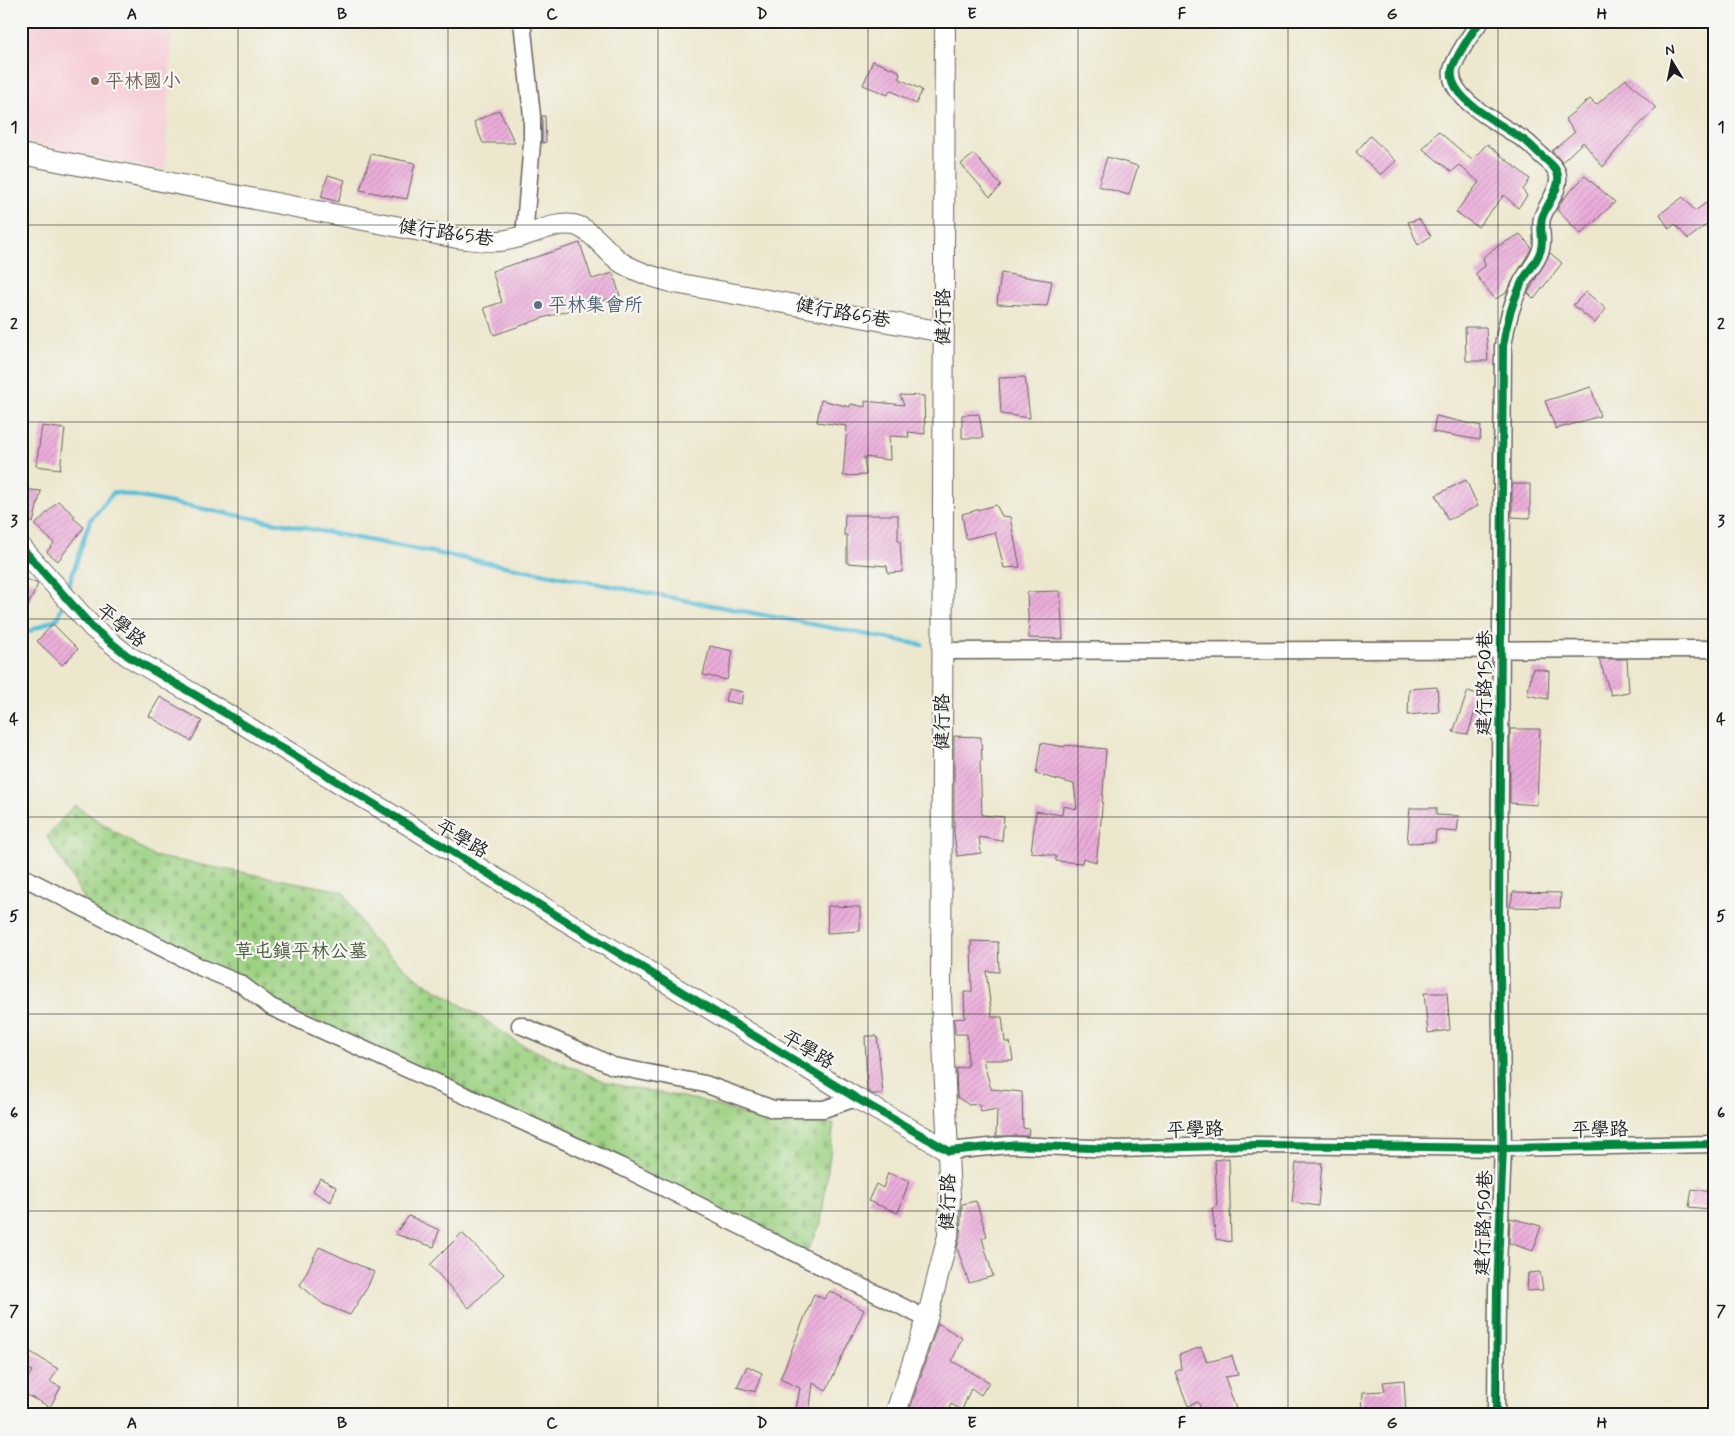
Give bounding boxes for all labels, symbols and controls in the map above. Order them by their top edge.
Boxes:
text: A [127,4,137,25]
text: B [337,4,347,25]
text: C [546,4,558,25]
text: D [756,4,768,25]
text: E [967,4,977,25]
text: F [1178,4,1187,25]
text: G [1387,4,1398,25]
text: H [1597,4,1608,25]
north arrow [1648,38,1698,88]
text: N [1664,41,1676,60]
place label: 平林國小 [105,69,181,94]
marker: 平林國小 [89,75,101,87]
text: 1 [10,117,18,138]
text: 1 [1717,117,1725,138]
street label: 健行路65巷 [397,214,495,252]
street label: 健行路 [931,288,956,346]
street label: 健行路65巷 [794,292,892,334]
place label: 平林集會所 [548,293,643,318]
marker: 平林集會所 [532,299,544,311]
text: 2 [10,314,18,335]
text: 2 [1717,314,1725,335]
text: 3 [10,511,18,532]
text: 3 [1717,511,1725,532]
street label: 平學路 [91,598,151,654]
street label: 建行路150巷 [1472,630,1498,736]
street label: 健行路 [930,693,955,751]
text: 4 [9,709,19,730]
text: 4 [1716,709,1726,730]
street label: 平學路 [431,814,493,864]
text: 5 [9,906,19,927]
text: 5 [1716,906,1726,927]
park label: 草屯鎮平林公墓 [234,939,368,964]
street label: 平學路 [777,1025,839,1075]
text: 6 [10,1103,18,1124]
text: 6 [1717,1103,1725,1124]
street label: 平學路 [1166,1117,1224,1143]
street label: 平學路 [1571,1117,1629,1143]
street label: 建行路150巷 [1470,1170,1498,1276]
street label: 健行路 [935,1173,961,1231]
text: 7 [9,1301,19,1322]
text: 7 [1716,1301,1726,1322]
text: A [127,1413,137,1434]
text: B [337,1413,347,1434]
text: C [546,1413,558,1434]
text: D [756,1413,768,1434]
text: E [967,1413,977,1434]
text: F [1178,1413,1187,1434]
text: G [1387,1413,1398,1434]
text: H [1597,1413,1608,1434]

